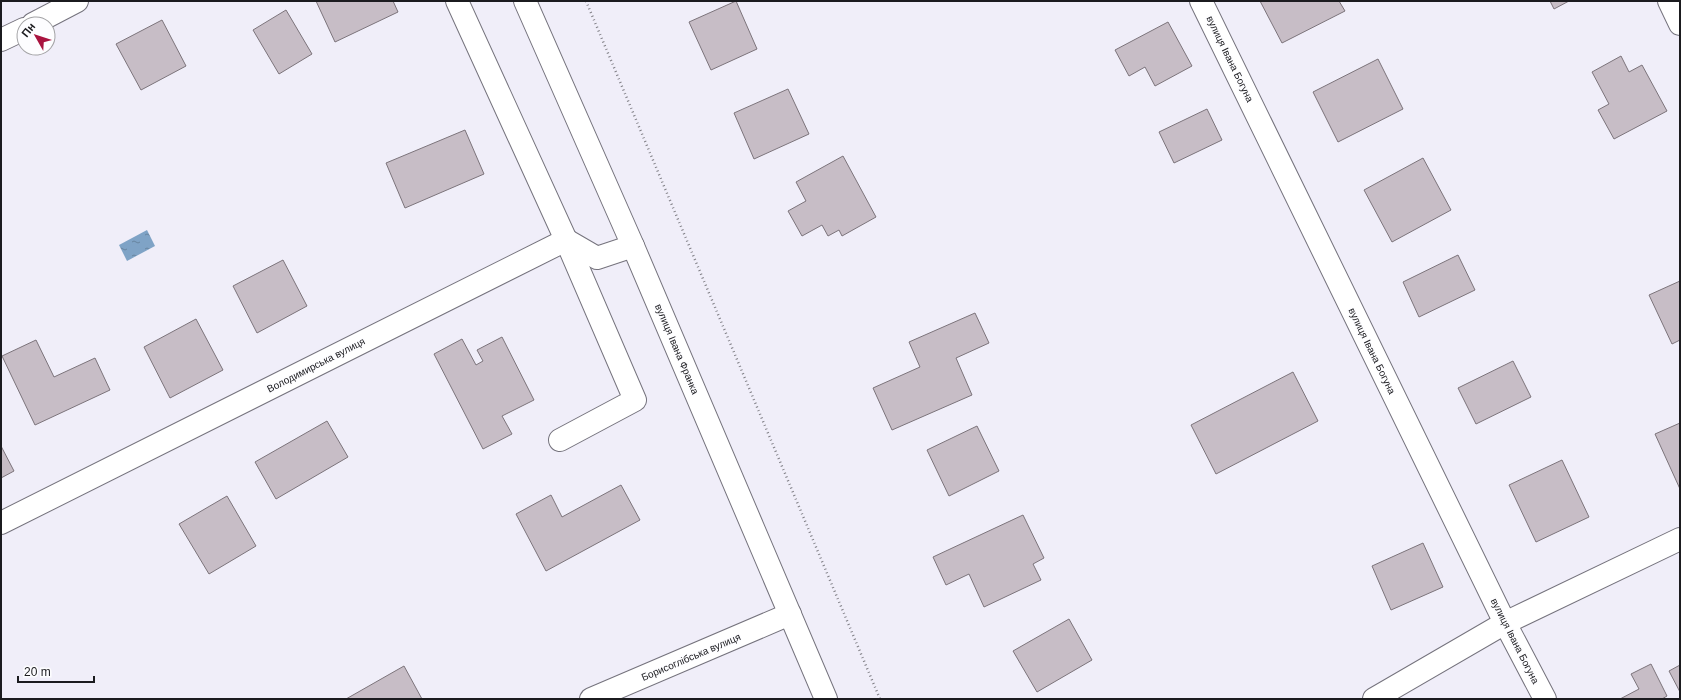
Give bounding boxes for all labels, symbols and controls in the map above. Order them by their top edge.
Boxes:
street label: вулиця Івана Богуна [1204,14,1256,104]
north arrow [16,16,56,56]
text: Пн [19,20,37,39]
street label: вулиця Івана Франка [653,302,701,396]
street label: вулиця Івана Богуна [1346,306,1398,396]
street label: Володимирська вулиця [265,336,367,394]
street label: вулиця Івана Богуна [1489,596,1542,686]
street label: Борисоглібська вулиця [640,631,742,683]
scale bar [18,658,94,684]
text: 20 m [24,665,51,679]

